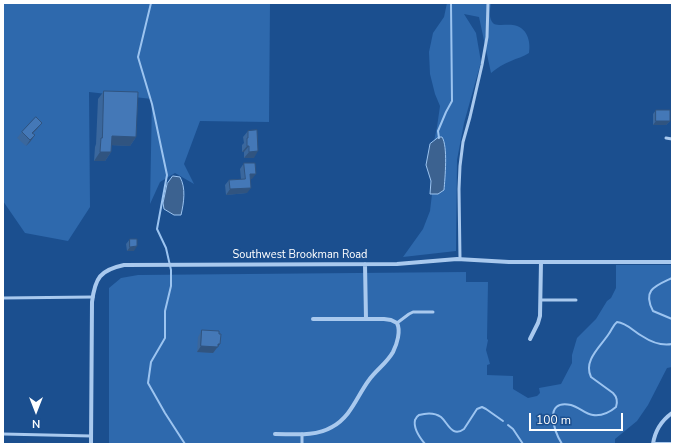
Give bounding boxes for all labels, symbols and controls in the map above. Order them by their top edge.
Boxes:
street label: Southwest Brookman Road [233,248,367,262]
north arrow [16,391,56,431]
scale bar [531,405,625,431]
text: 100 m [536,412,571,428]
text: N [32,416,40,431]

